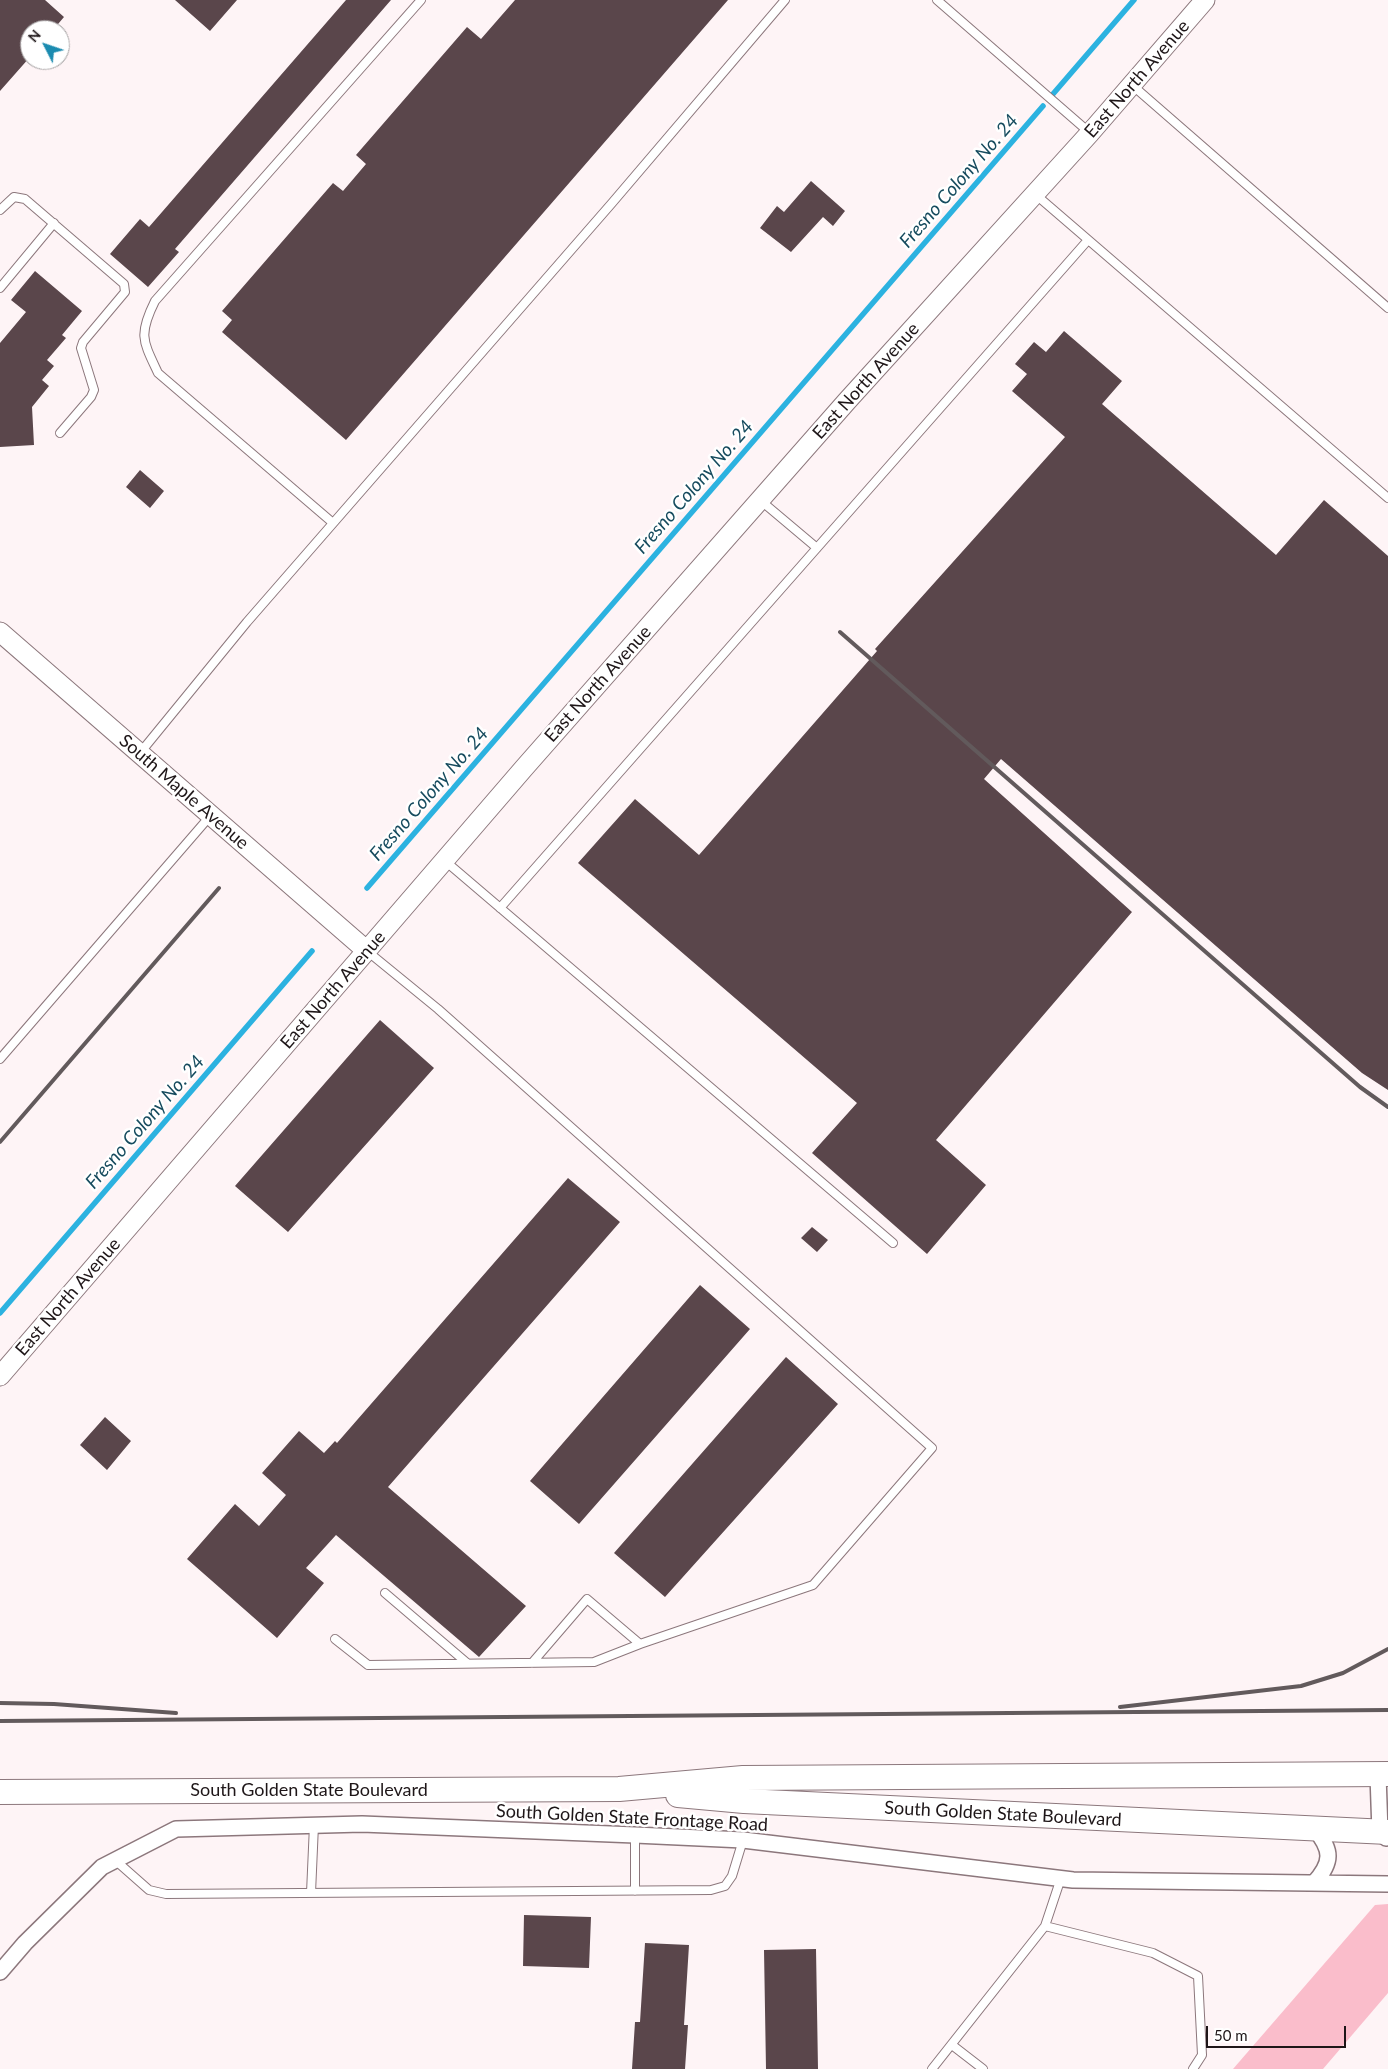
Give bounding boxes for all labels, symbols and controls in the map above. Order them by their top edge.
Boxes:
street label: East North Avenue [1080,16,1194,142]
north arrow [20,20,70,70]
text: N [24,26,44,45]
water label: Fresno Colony No. 24 [895,110,1023,252]
street label: East North Avenue [808,318,924,444]
water label: Fresno Colony No. 24 [630,416,758,558]
street label: East North Avenue [540,621,656,747]
water label: Fresno Colony No. 24 [365,723,493,865]
street label: South Maple Avenue [115,730,253,854]
street label: East North Avenue [276,927,390,1053]
water label: Fresno Colony No. 24 [81,1051,209,1193]
street label: East North Avenue [11,1234,125,1360]
street label: South Golden State Boulevard [190,1779,428,1801]
street label: South Golden State Boulevard [884,1797,1122,1831]
street label: South Golden State Frontage Road [495,1800,769,1836]
scale bar [1208,2016,1348,2048]
text: 50 m [1214,2026,1248,2044]

